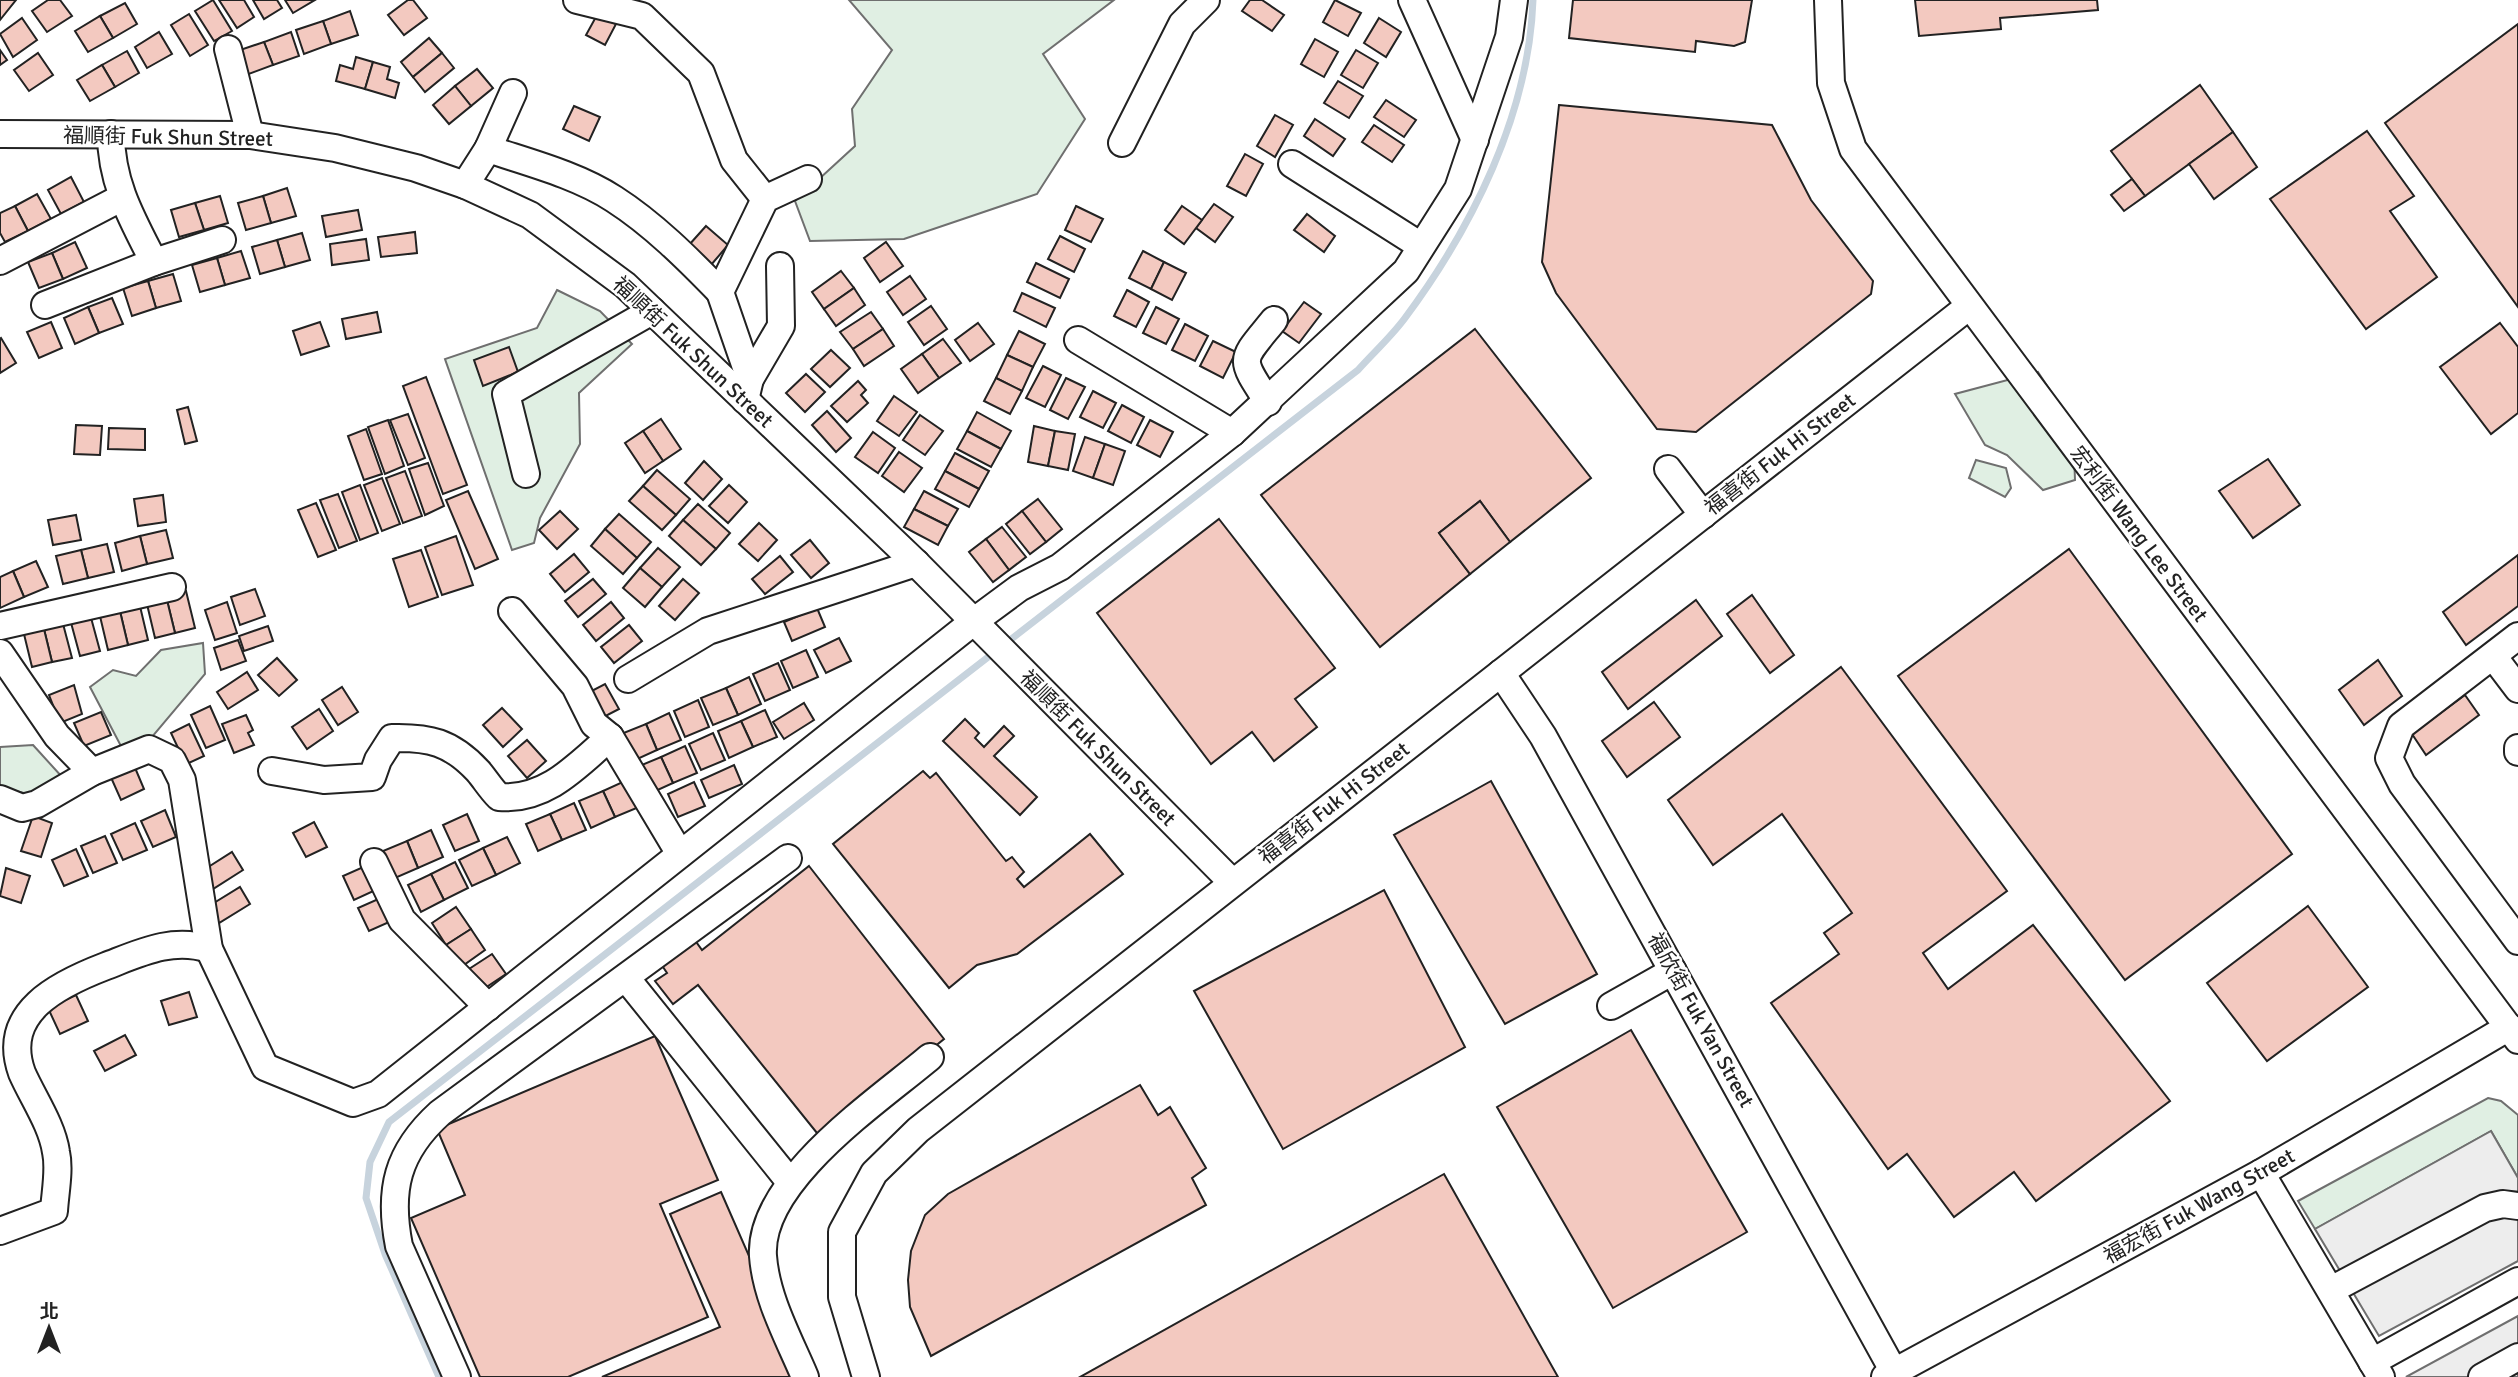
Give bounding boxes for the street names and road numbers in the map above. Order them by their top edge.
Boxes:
street label: 福順街 Fuk Shun Street [63,122,273,152]
street label: 福順街 Fuk Shun Street [607,271,779,433]
street label: 福喜街 Fuk Hi Street [1700,387,1860,521]
street label: 宏利街 Wang Lee Street [2064,441,2214,627]
street label: 福順街 Fuk Shun Street [1015,665,1181,831]
street label: 福喜街 Fuk Hi Street [1254,736,1414,870]
street label: 福欣街 Fuk Yan Street [1642,928,1760,1112]
street label: 福宏街 Fuk Wang Street [2099,1143,2299,1269]

